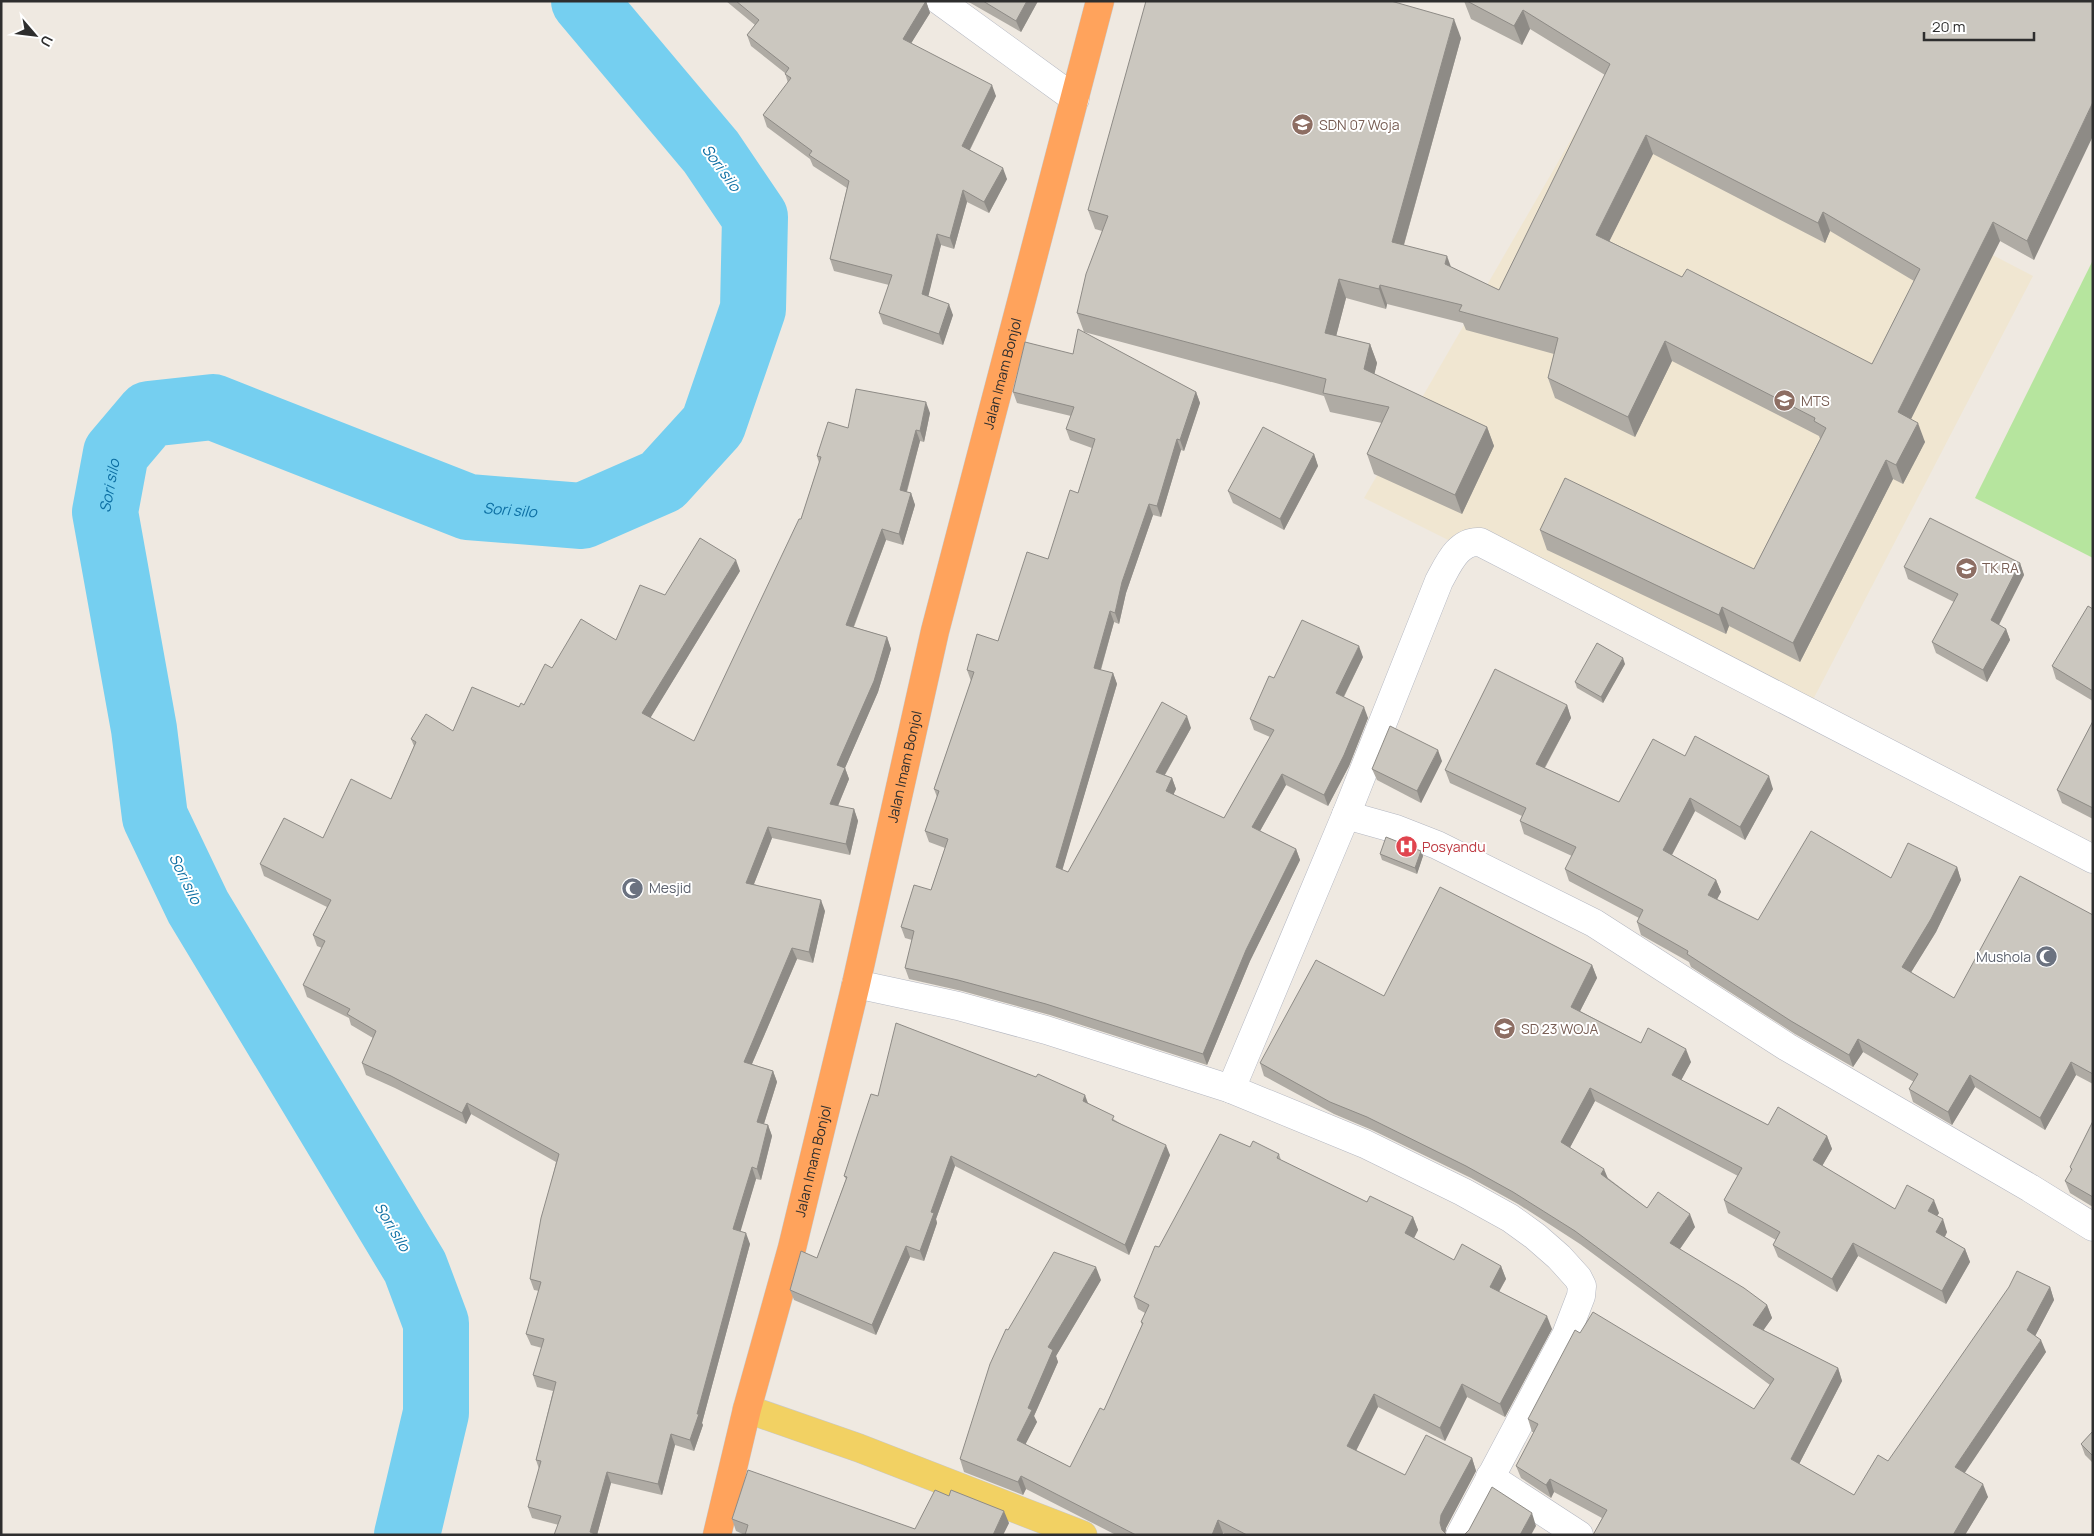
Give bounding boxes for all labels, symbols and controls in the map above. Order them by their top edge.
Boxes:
north arrow [10,10,60,60]
scale bar [1924,10,2034,42]
text: 20 m [1932,16,1965,37]
text: U [36,32,58,50]
school or university icon: SDN 07 Woja [1291,113,1315,137]
place label: SDN 07 Woja [1319,115,1400,134]
water label: Sori silo [697,140,746,197]
street label: Jalan Imam Bonjol [978,316,1026,431]
school or university icon: MTS [1773,389,1797,413]
place label: MTS [1801,391,1830,410]
water label: Sori silo [94,456,125,514]
water label: Sori silo [482,497,539,522]
school or university icon: TK RA [1954,556,1978,580]
place label: TK RA [1982,558,2019,577]
street label: Jalan Imam Bonjol [882,709,926,824]
hospital icon: Posyandu [1394,835,1418,859]
place label: Posyandu [1422,837,1485,856]
water label: Sori silo [164,850,207,909]
mosque icon: Mesjid [621,876,645,900]
place label: Mesjid [649,878,691,897]
mosque icon: Mushola [2035,945,2059,969]
place label: Mushola [1976,947,2031,966]
school or university icon: SD 23 WOJA [1493,1017,1517,1041]
place label: SD 23 WOJA [1521,1019,1599,1038]
street label: Jalan Imam Bonjol [790,1103,835,1219]
water label: Sori silo [370,1198,416,1256]

